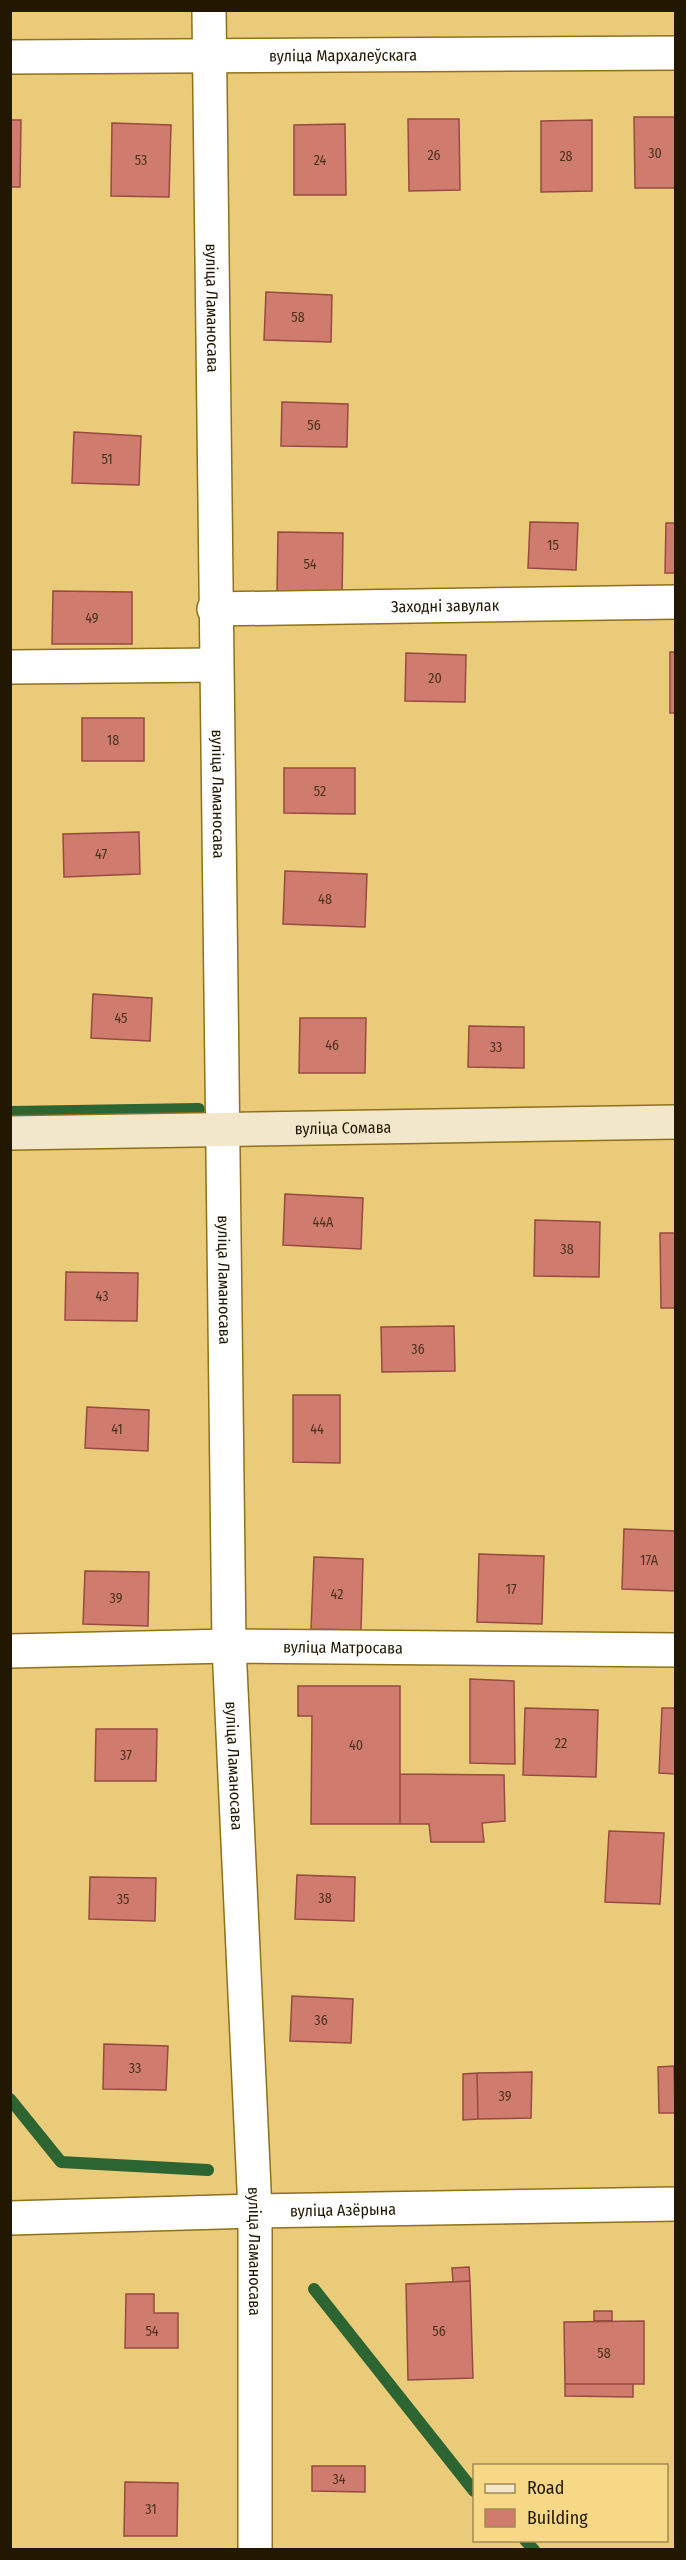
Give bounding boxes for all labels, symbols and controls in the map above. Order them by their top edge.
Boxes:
street label: вуліца Мархалеўскага [269,46,417,65]
house number: 30 [648,145,662,162]
house number: 26 [427,147,441,164]
house number: 28 [559,148,573,165]
house number: 53 [135,152,147,169]
house number: 24 [314,152,327,169]
street label: вуліца Ламаносава [202,243,222,373]
house number: 58 [291,309,305,326]
house number: 56 [307,417,321,434]
house number: 51 [101,451,113,468]
house number: 15 [547,537,559,554]
house number: 54 [303,556,317,573]
street label: Заходні завулак [391,596,500,616]
house number: 49 [85,610,99,627]
house number: 20 [428,670,442,687]
street label: вуліца Ламаносава [208,729,228,859]
house number: 18 [107,732,119,749]
house number: 52 [314,783,326,800]
house number: 47 [95,846,107,863]
house number: 48 [318,891,332,908]
house number: 45 [114,1010,128,1027]
house number: 46 [325,1037,339,1054]
house number: 33 [490,1039,502,1056]
street label: вуліца Сомава [294,1118,392,1138]
house number: 44А [313,1214,334,1231]
street label: вуліца Ламаносава [214,1215,234,1345]
house number: 38 [560,1241,574,1258]
house number: 43 [96,1288,108,1305]
house number: 36 [411,1341,425,1358]
house number: 41 [111,1421,123,1438]
house number: 44 [310,1421,324,1438]
house number: 17А [640,1552,659,1569]
house number: 17 [505,1581,517,1598]
house number: 42 [331,1586,343,1603]
house number: 39 [110,1590,123,1607]
street label: вуліца Матросава [283,1637,403,1658]
street label: вуліца Ламаносава [222,1701,246,1831]
house number: 22 [555,1735,567,1752]
house number: 40 [349,1737,363,1754]
house number: 37 [120,1747,132,1764]
house number: 38 [318,1890,332,1907]
house number: 35 [117,1891,129,1908]
house number: 36 [314,2012,328,2029]
house number: 33 [129,2060,141,2077]
house number: 39 [499,2088,512,2105]
street label: вуліца Ламаносава [244,2186,264,2316]
street label: вуліца Азёрына [290,2200,396,2220]
house number: 54 [145,2323,159,2340]
house number: 56 [432,2323,446,2340]
house number: 58 [597,2345,611,2362]
legend [473,2464,668,2542]
house number: 34 [332,2471,346,2488]
text: Road [527,2477,564,2499]
house number: 31 [145,2501,157,2518]
text: Building [527,2507,588,2529]

